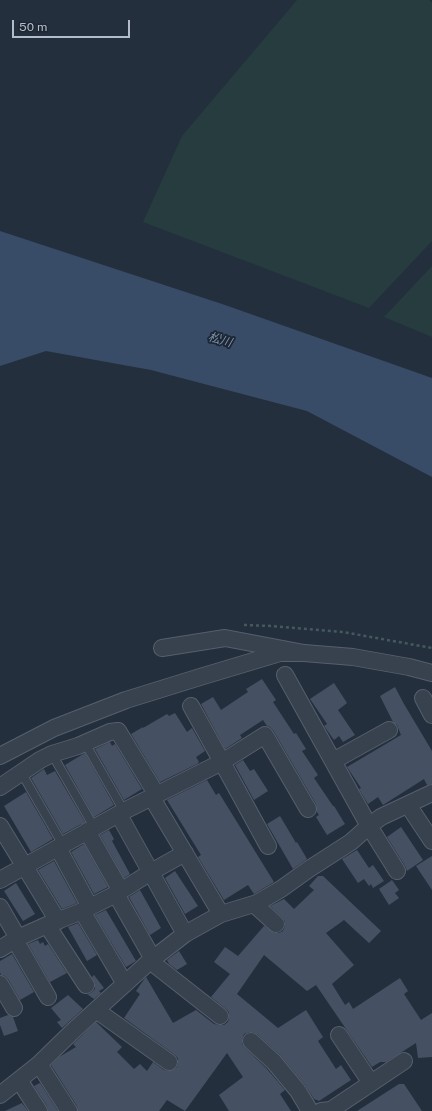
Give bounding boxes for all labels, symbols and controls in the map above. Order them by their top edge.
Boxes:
scale bar [14,12,132,38]
text: 50 m [19,20,47,34]
water label: 松川 [206,330,234,350]

